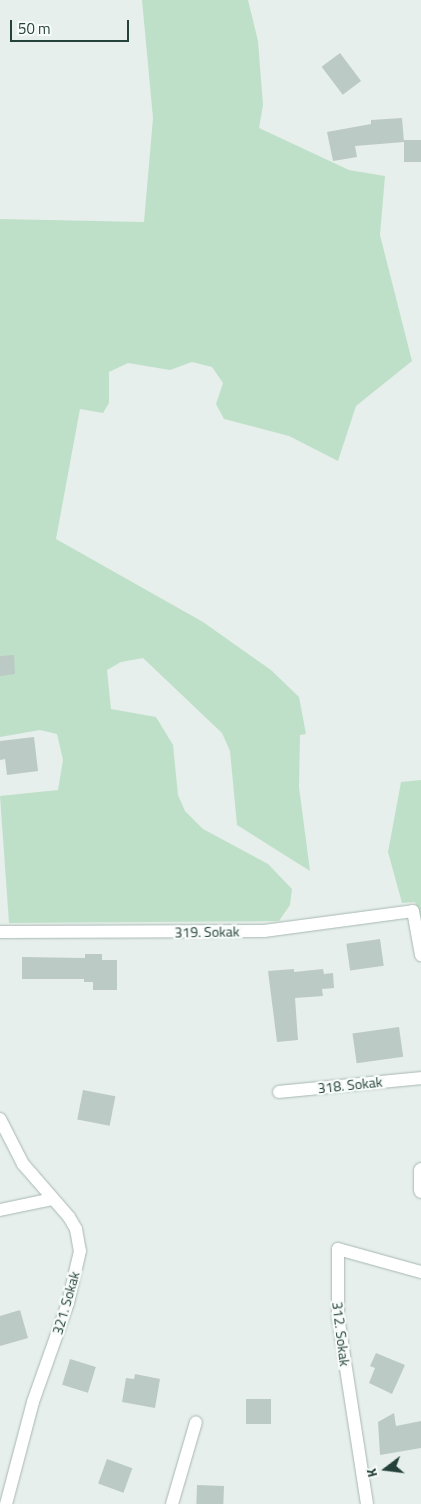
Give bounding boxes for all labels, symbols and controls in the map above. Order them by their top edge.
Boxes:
scale bar [12,10,131,42]
text: 50 m [18,17,51,40]
street label: 319. Sokak [174,923,240,941]
street label: 318. Sokak [317,1073,383,1097]
street label: 321. Sokak [49,1269,83,1337]
street label: 312. Sokak [329,1301,353,1367]
north arrow [361,1444,411,1494]
text: K [360,1466,382,1480]

